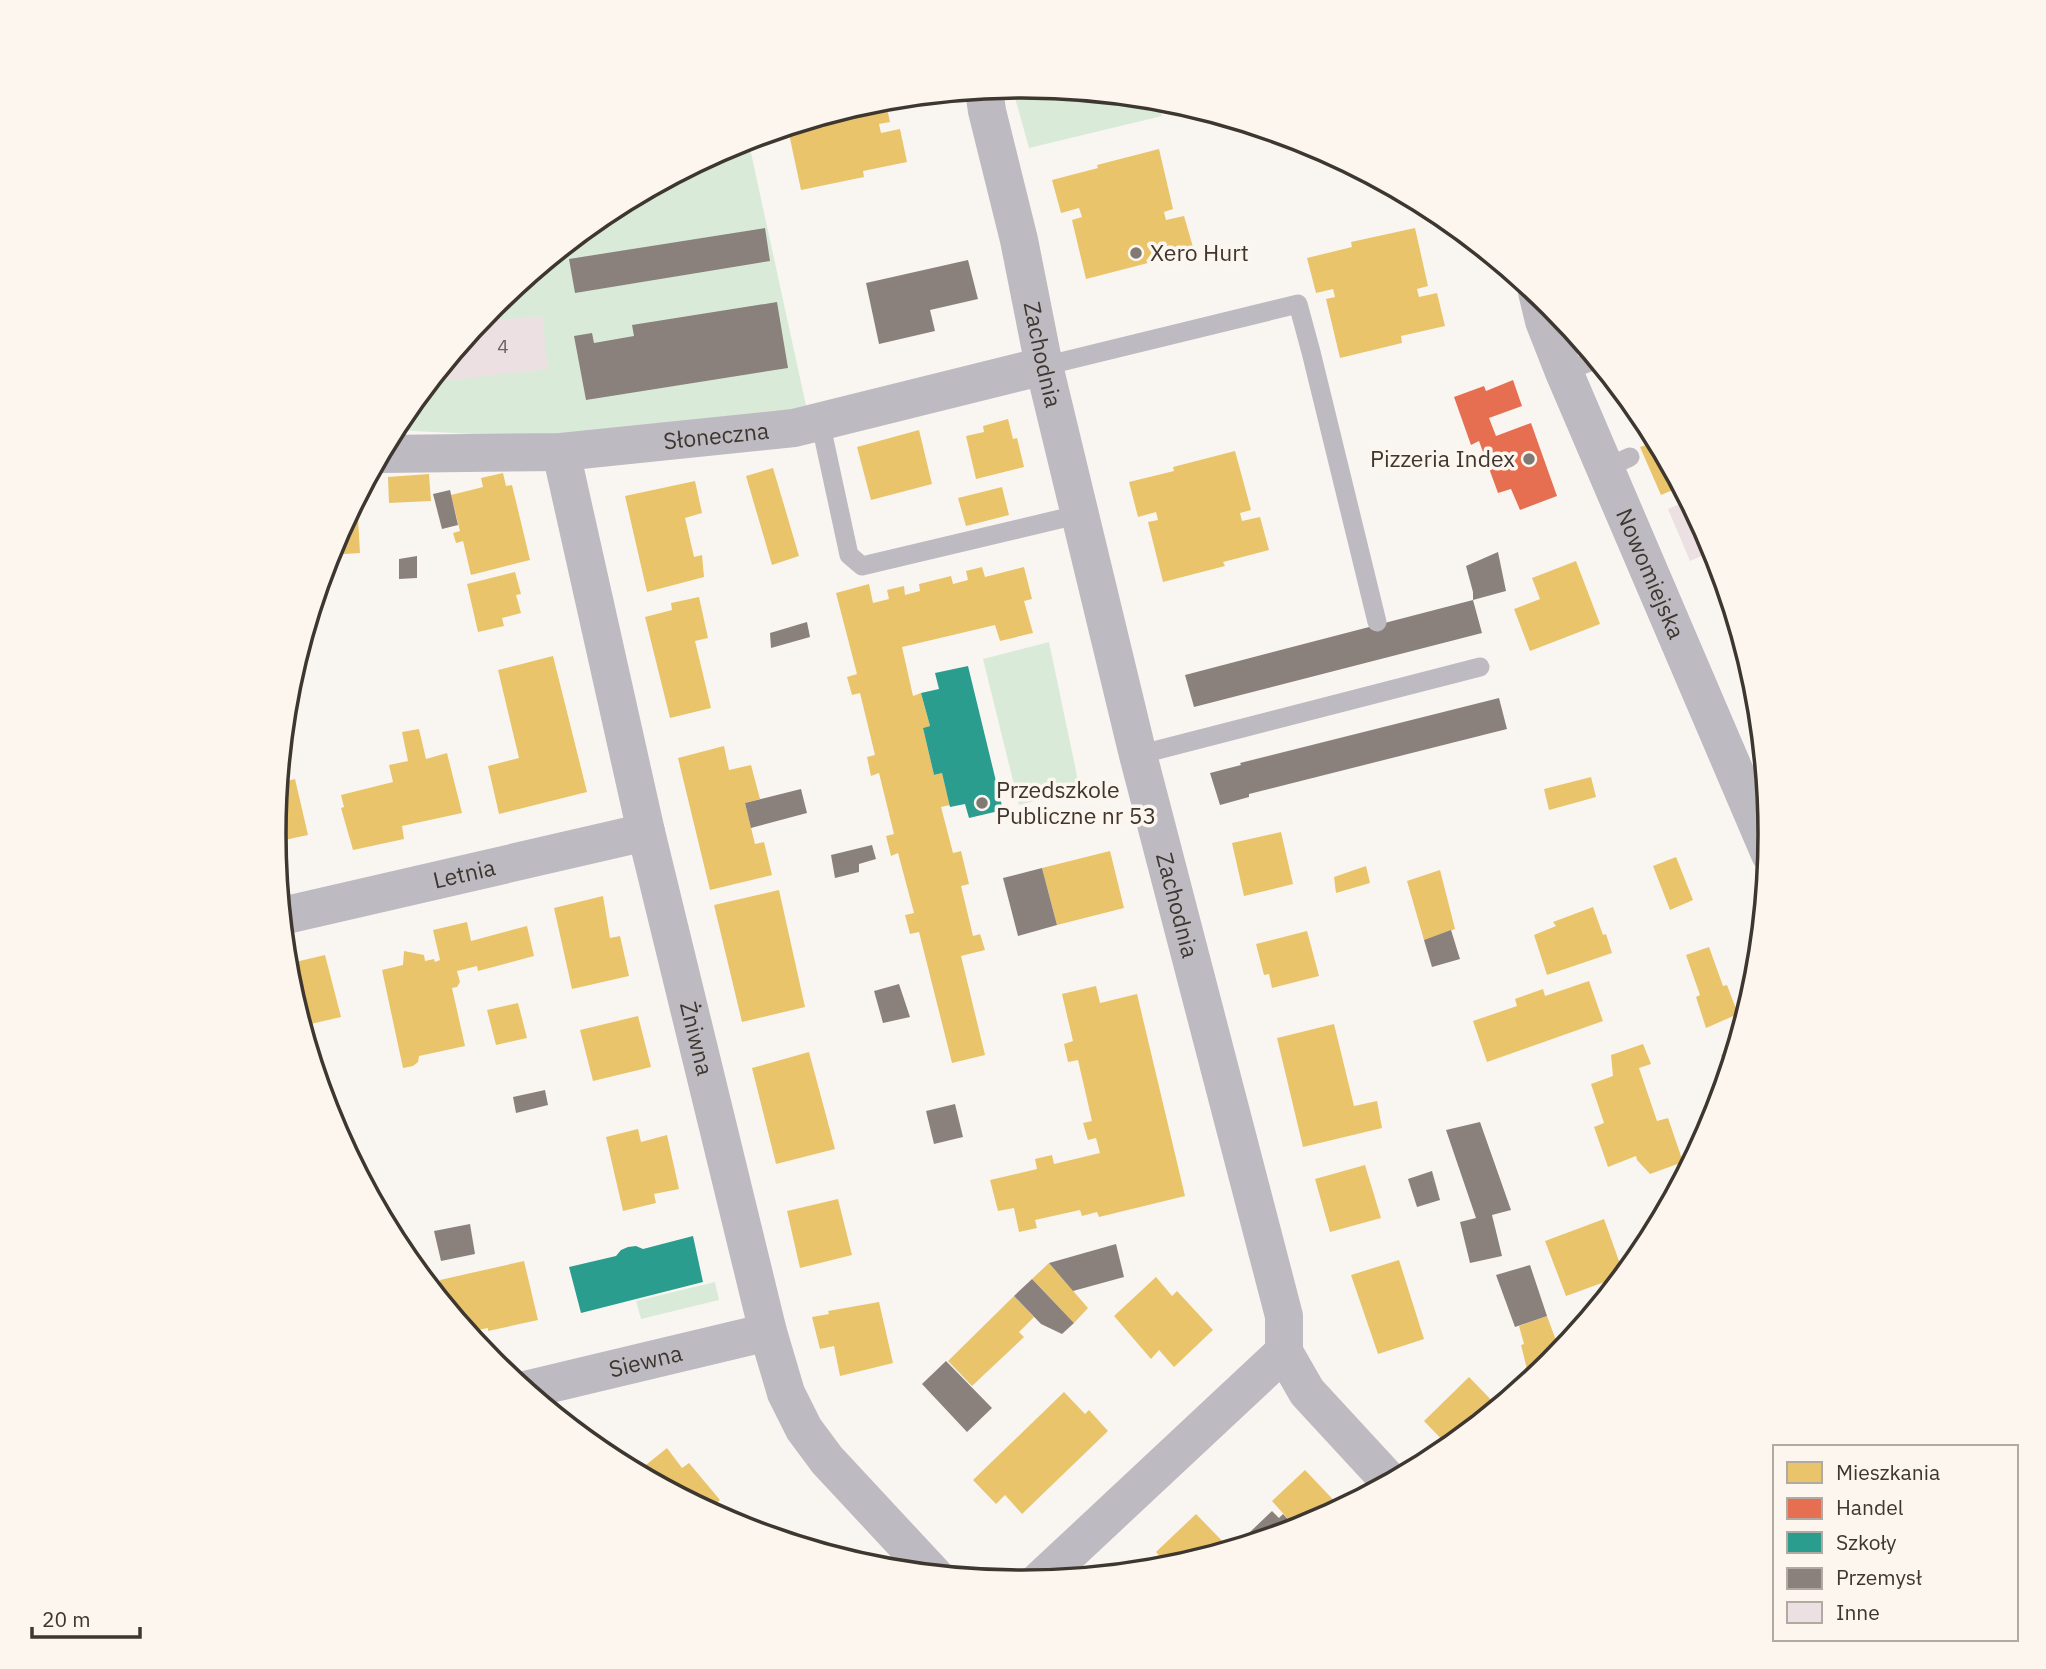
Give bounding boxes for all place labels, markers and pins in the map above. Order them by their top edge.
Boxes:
place label: Xero Hurt [1150,237,1249,267]
marker: Xero Hurt [1128,245,1144,261]
place label: Pizzeria Index [1370,443,1515,473]
marker: Pizzeria Index [1521,451,1537,467]
place label: Przedszkole Publiczne nr 53 [996,774,1156,830]
marker: Przedszkole Publiczne nr 53 [974,795,990,811]

